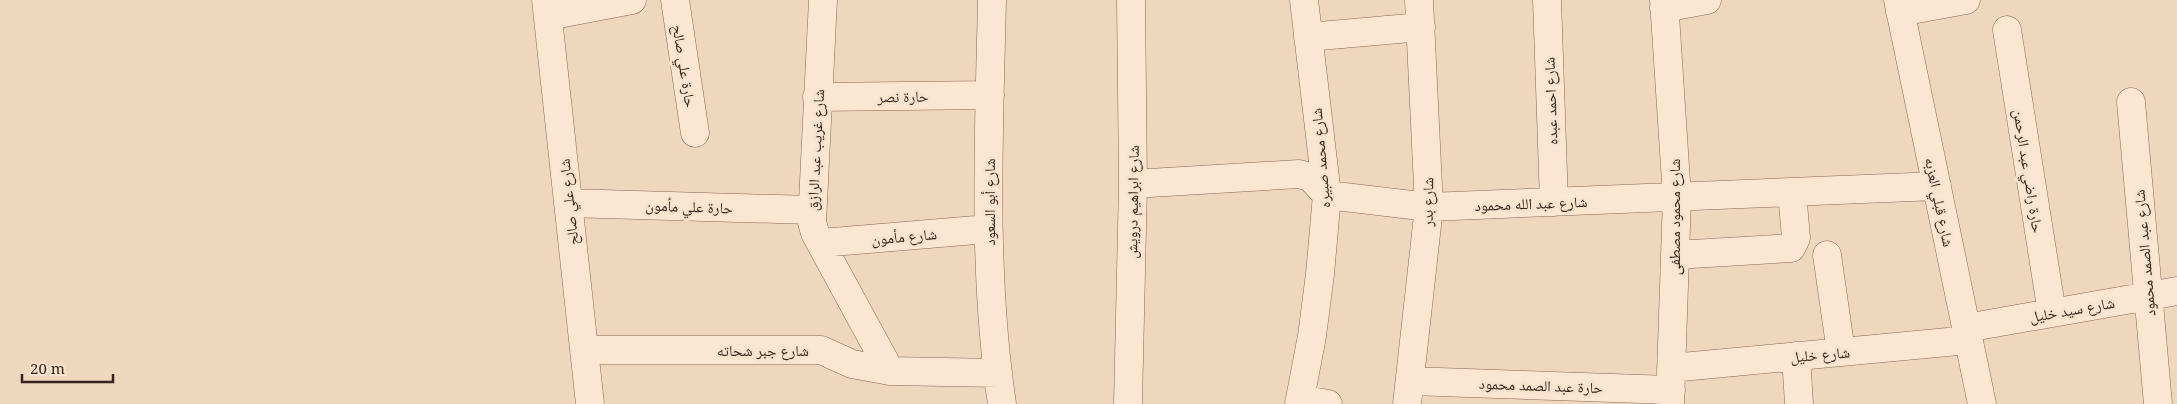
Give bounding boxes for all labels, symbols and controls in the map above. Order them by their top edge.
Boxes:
street label: حارة علي صالح [666,23,701,110]
street label: شارع احمد عبده [1538,57,1563,145]
street label: حارة نصر [876,86,929,106]
street label: شارع غريب عبد الرازق [802,88,829,212]
street label: شارع محمد صبيره [1306,107,1335,209]
street label: حارة راضي عبد الرحمن [2007,108,2049,235]
street label: شارع ابراهيم درويش [1121,145,1144,259]
street label: شارع قبلي العزبه [1918,155,1959,249]
street label: شارع علي صالح [554,157,585,246]
street label: شارع أبو السعود [979,158,1000,246]
street label: شارع محمود مصطفى [1664,159,1685,275]
street label: شارع بدر [1417,177,1438,228]
street label: شارع عبد الصمد محمود [2128,189,2161,317]
street label: شارع عبد الله محمود [1474,191,1588,216]
street label: حارة علي مأمون [645,194,734,220]
street label: شارع مأمون [870,223,938,250]
street label: شارع سيد خليل [2028,292,2116,327]
street label: شارع جبر شحاته [717,340,809,361]
street label: شارع خليل [1789,341,1851,368]
scale bar [22,352,114,384]
text: 20 m [30,358,65,378]
street label: حارة عبد الصمد محمود [1479,373,1604,397]

